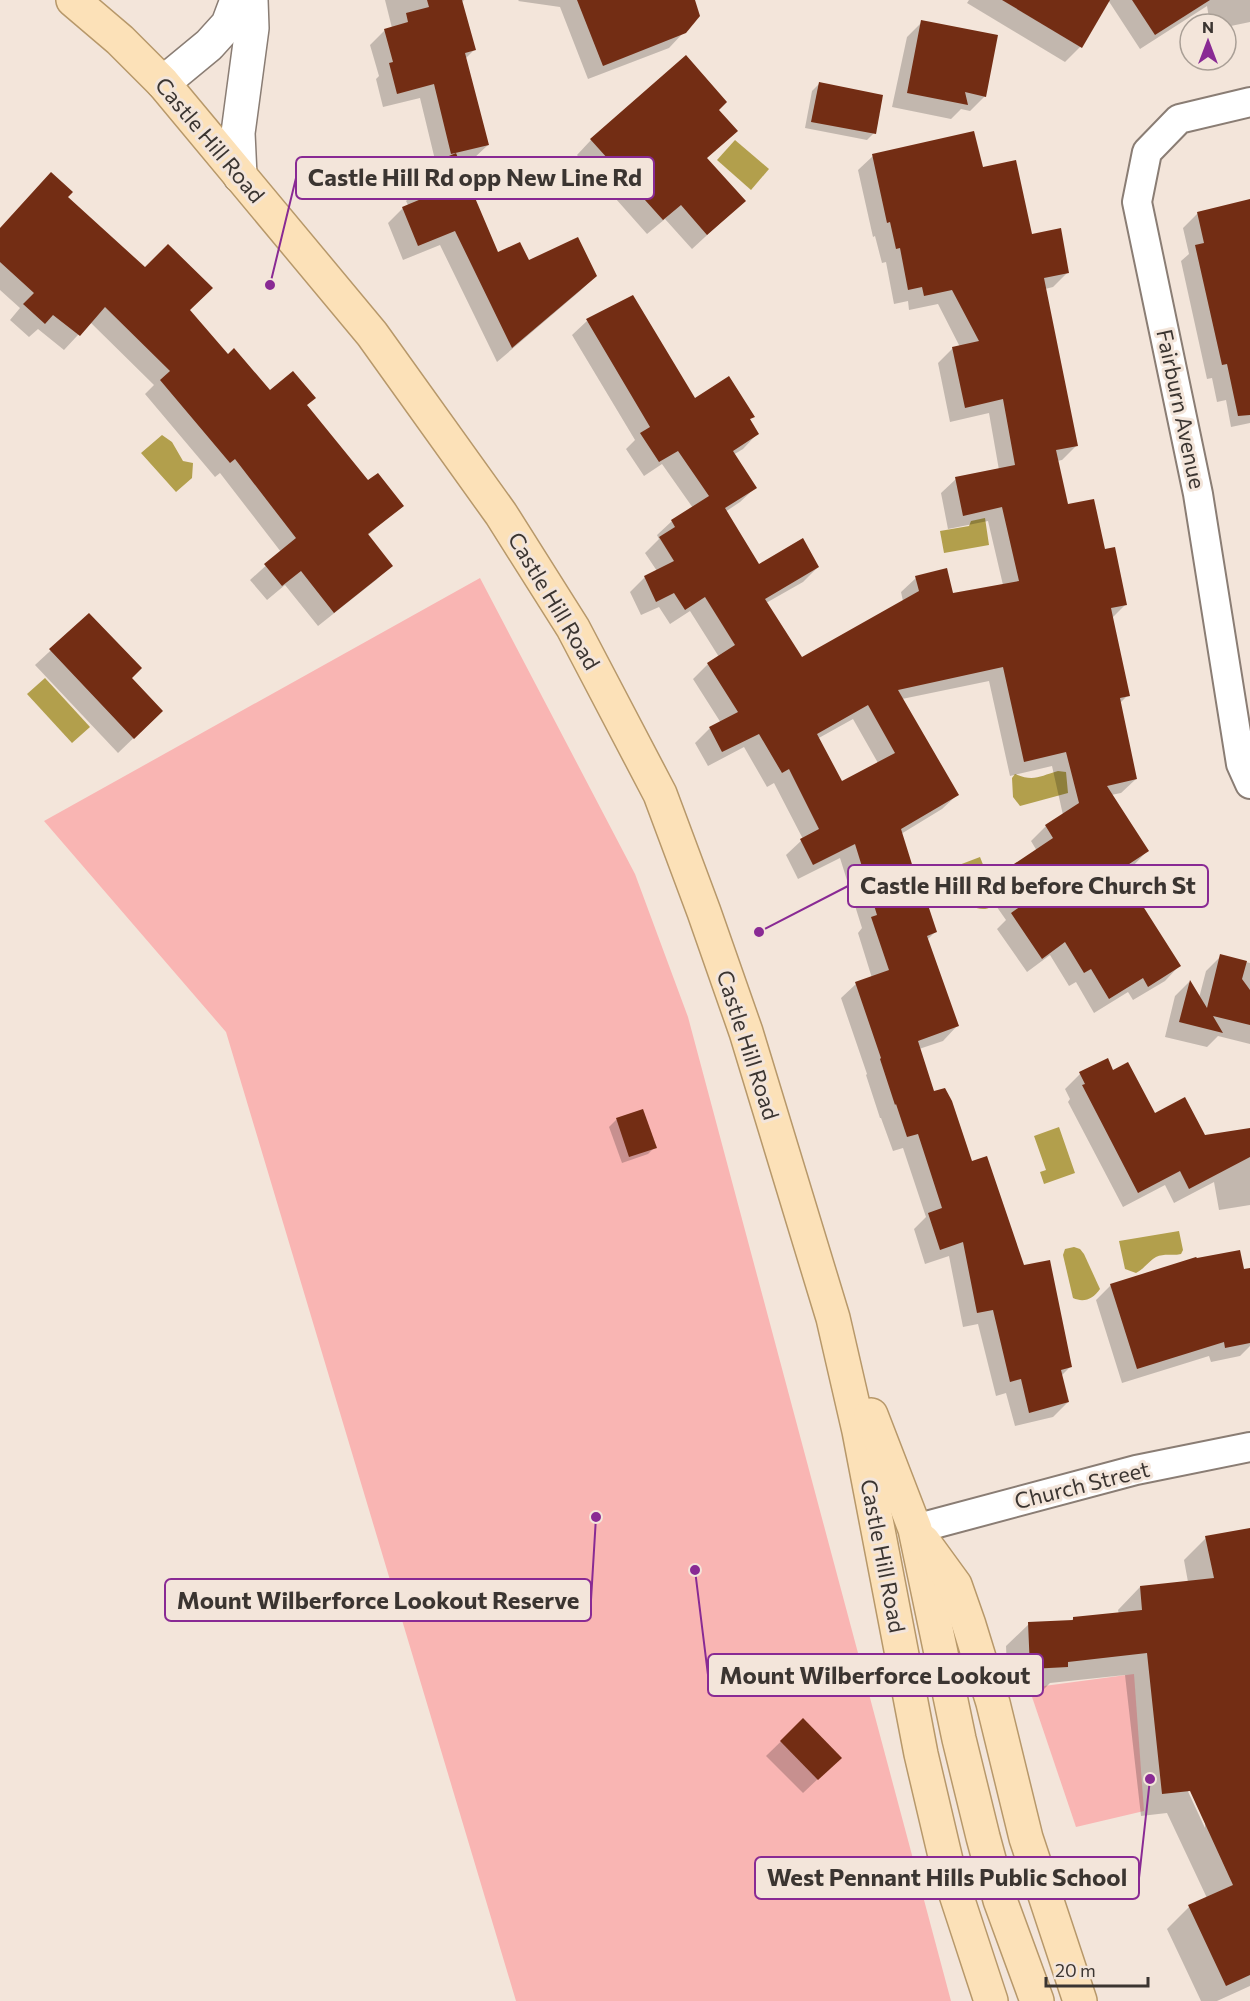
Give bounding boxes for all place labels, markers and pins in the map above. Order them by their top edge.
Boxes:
callout: Castle Hill Rd opp New Line Rd [296,157,654,199]
callout: Castle Hill Rd before Church St [848,865,1208,907]
callout: Mount Wilberforce Lookout Reserve [165,1579,591,1621]
callout: Mount Wilberforce Lookout [708,1654,1043,1696]
callout: West Pennant Hills Public School [755,1857,1139,1899]

